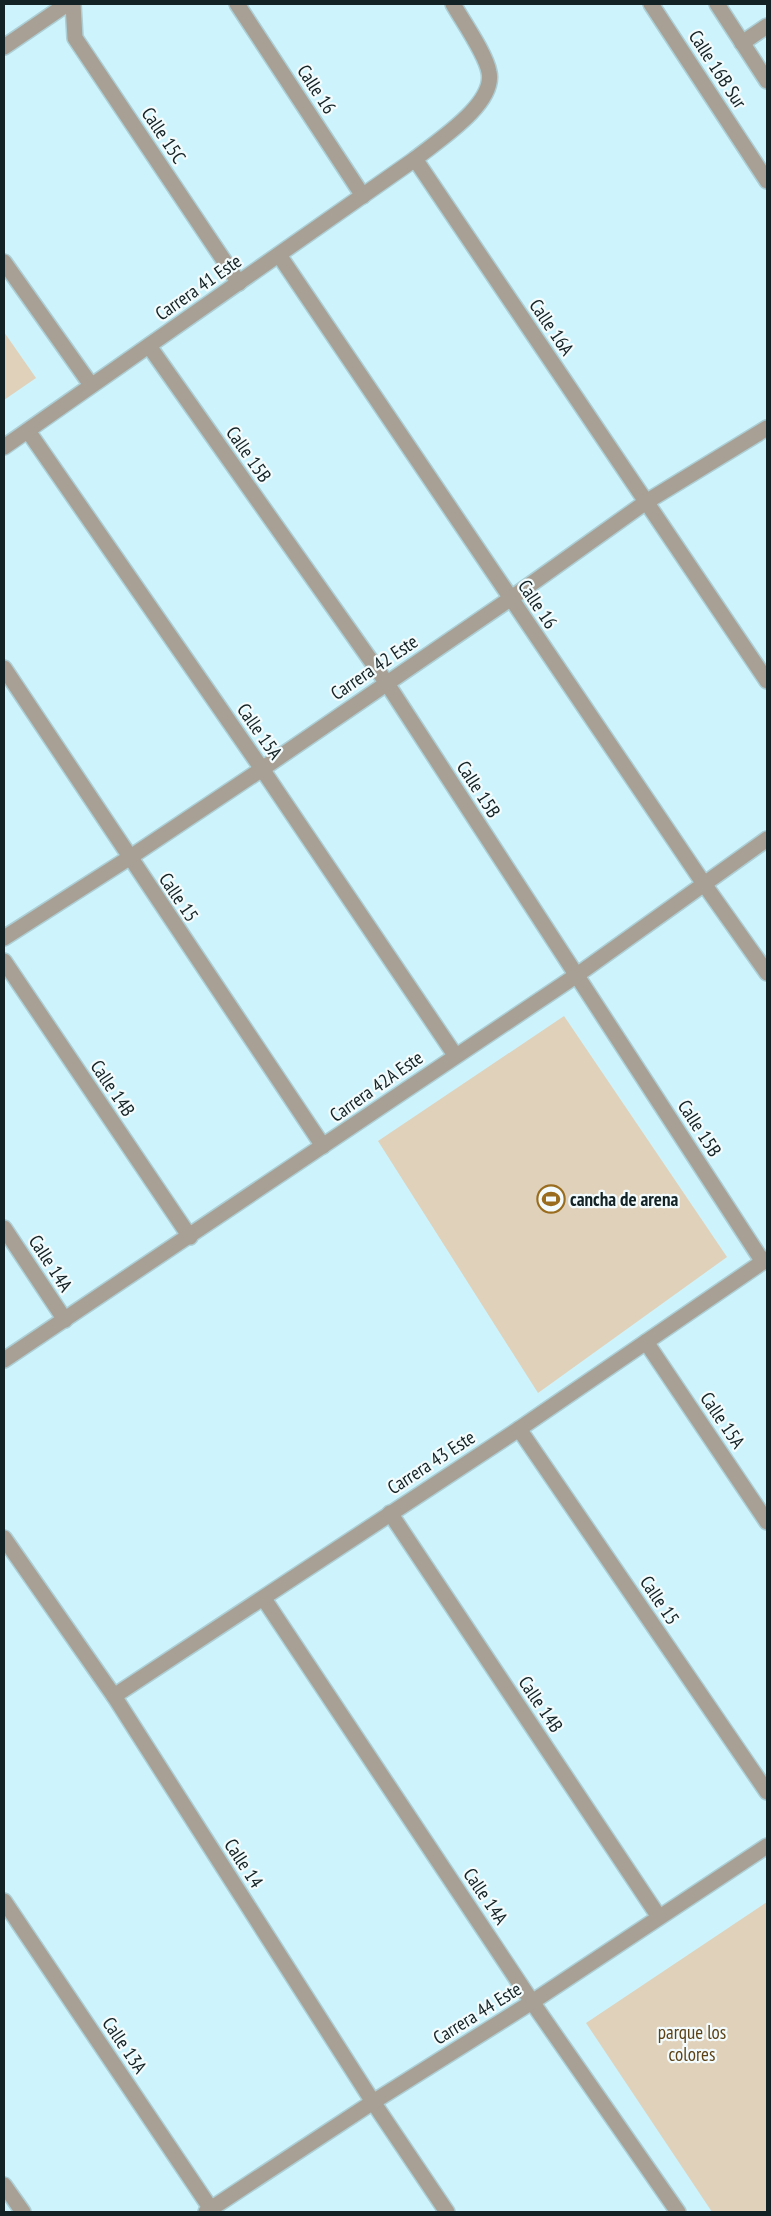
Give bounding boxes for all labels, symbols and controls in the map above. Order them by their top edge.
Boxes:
street label: Calle 16B Sur [684,25,753,113]
street label: Calle 16 [292,60,342,118]
street label: Calle 15C [137,102,192,168]
street label: Carrera 41 Este [150,248,246,325]
street label: Calle 16A [524,294,580,360]
street label: Calle 15B [221,421,277,487]
street label: Calle 16 [513,575,563,633]
street label: Carrera 42 Este [326,629,422,705]
street label: Calle 15A [232,698,288,764]
street label: Calle 15B [452,756,506,822]
street label: Calle 15 [154,868,204,926]
street label: Carrera 42A Este [325,1045,427,1127]
street label: Calle 14B [85,1055,141,1121]
street label: Calle 15B [673,1095,727,1161]
sports icon: cancha de arena [536,1184,566,1214]
place label: cancha de arena [570,1187,679,1211]
street label: Calle 14A [24,1230,78,1296]
street label: Calle 15A [695,1387,751,1453]
street label: Carrera 43 Este [383,1425,479,1499]
street label: Calle 15 [635,1571,685,1629]
street label: Calle 14B [513,1671,569,1737]
street label: Calle 14 [219,1834,269,1893]
street label: Calle 14A [458,1863,514,1929]
street label: Carrera 44 Este [428,1976,526,2050]
street label: Calle 13A [97,2012,153,2078]
park label: parque los colores [658,2020,726,2066]

